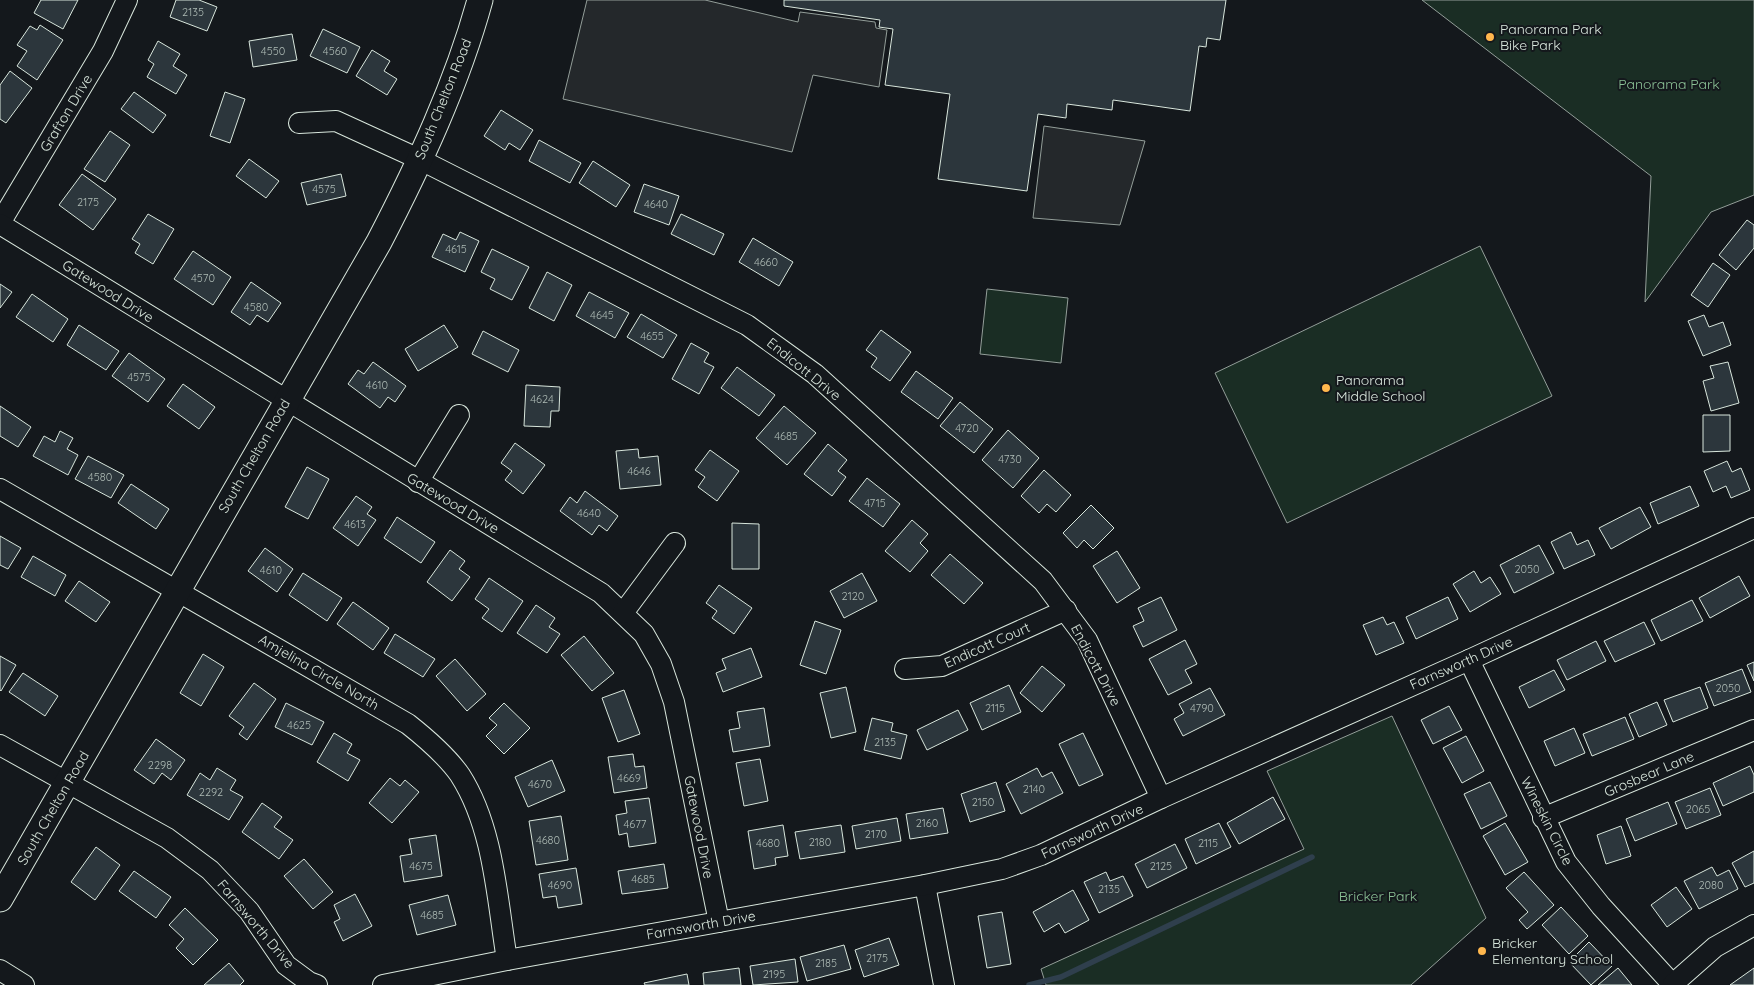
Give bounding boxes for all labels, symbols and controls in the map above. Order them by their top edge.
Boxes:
house number: 2135 [182,5,204,19]
place label: Panorama Park Bike Park [1500,20,1602,54]
marker: Panorama Park Bike Park [1484,31,1496,43]
street label: South Chelton Road [411,36,475,162]
house number: 4550 [261,44,285,58]
house number: 4560 [323,44,347,58]
street label: Grafton Drive [36,71,96,155]
park label: Panorama Park [1618,75,1720,93]
house number: 4575 [312,182,336,196]
house number: 2175 [77,195,99,209]
house number: 4640 [644,197,668,211]
house number: 4615 [445,242,467,256]
house number: 4660 [754,255,778,269]
street label: Gatewood Drive [59,256,157,326]
house number: 4570 [191,271,215,285]
house number: 4580 [244,300,268,314]
house number: 4645 [590,308,614,322]
house number: 4655 [640,329,664,343]
street label: Endicott Drive [763,334,845,404]
house number: 4575 [127,370,151,384]
place label: Panorama Middle School [1336,371,1426,405]
house number: 4610 [366,378,388,392]
marker: Panorama Middle School [1320,382,1332,394]
house number: 4624 [530,392,554,406]
street label: South Chelton Road [214,396,294,516]
house number: 4720 [955,421,979,435]
house number: 4685 [774,429,798,443]
house number: 4730 [998,452,1022,466]
house number: 4646 [627,464,651,478]
street label: Gatewood Drive [404,468,502,538]
house number: 4580 [88,470,112,484]
house number: 4715 [864,496,886,510]
house number: 4640 [577,506,601,520]
house number: 4613 [344,517,366,531]
house number: 2050 [1514,562,1540,576]
house number: 4610 [260,563,282,577]
house number: 2120 [842,589,864,603]
street label: Endicott Court [941,618,1033,672]
street label: Endicott Drive [1067,621,1125,709]
street label: Amjelina Circle North [256,630,382,714]
street label: Farnsworth Drive [1407,632,1515,694]
house number: 2050 [1715,681,1741,695]
house number: 2115 [985,701,1005,715]
house number: 4790 [1190,701,1214,715]
house number: 4625 [287,718,311,732]
house number: 2135 [874,735,896,749]
street label: Grosbear Lane [1601,747,1697,801]
street label: South Chelton Road [13,748,93,868]
house number: 2298 [148,758,172,772]
house number: 4669 [617,771,641,785]
street label: Gatewood Drive [680,774,718,880]
street label: Wineskin Circle [1517,774,1577,868]
house number: 4670 [528,777,552,791]
house number: 2140 [1023,782,1045,796]
house number: 2292 [199,785,223,799]
house number: 2150 [972,795,994,809]
street label: Farnsworth Drive [1038,799,1146,863]
house number: 2065 [1686,802,1710,816]
house number: 2160 [916,816,938,830]
house number: 4677 [623,817,647,831]
house number: 2170 [865,827,887,841]
house number: 4680 [536,833,560,847]
house number: 2180 [809,835,831,849]
house number: 4680 [756,836,780,850]
house number: 2115 [1198,836,1218,850]
house number: 4675 [409,859,433,873]
house number: 2125 [1150,859,1172,873]
house number: 4685 [631,872,655,886]
street label: Farnsworth Drive [214,876,299,972]
house number: 4690 [548,878,572,892]
house number: 2080 [1698,878,1724,892]
house number: 2135 [1098,882,1120,896]
park label: Bricker Park [1339,887,1417,905]
street label: Farnsworth Drive [645,907,757,943]
house number: 4685 [420,908,444,922]
place label: Bricker Elementary School [1492,934,1613,968]
marker: Bricker Elementary School [1476,945,1488,957]
house number: 2175 [866,951,888,965]
house number: 2185 [815,956,837,970]
house number: 2195 [763,967,785,981]

